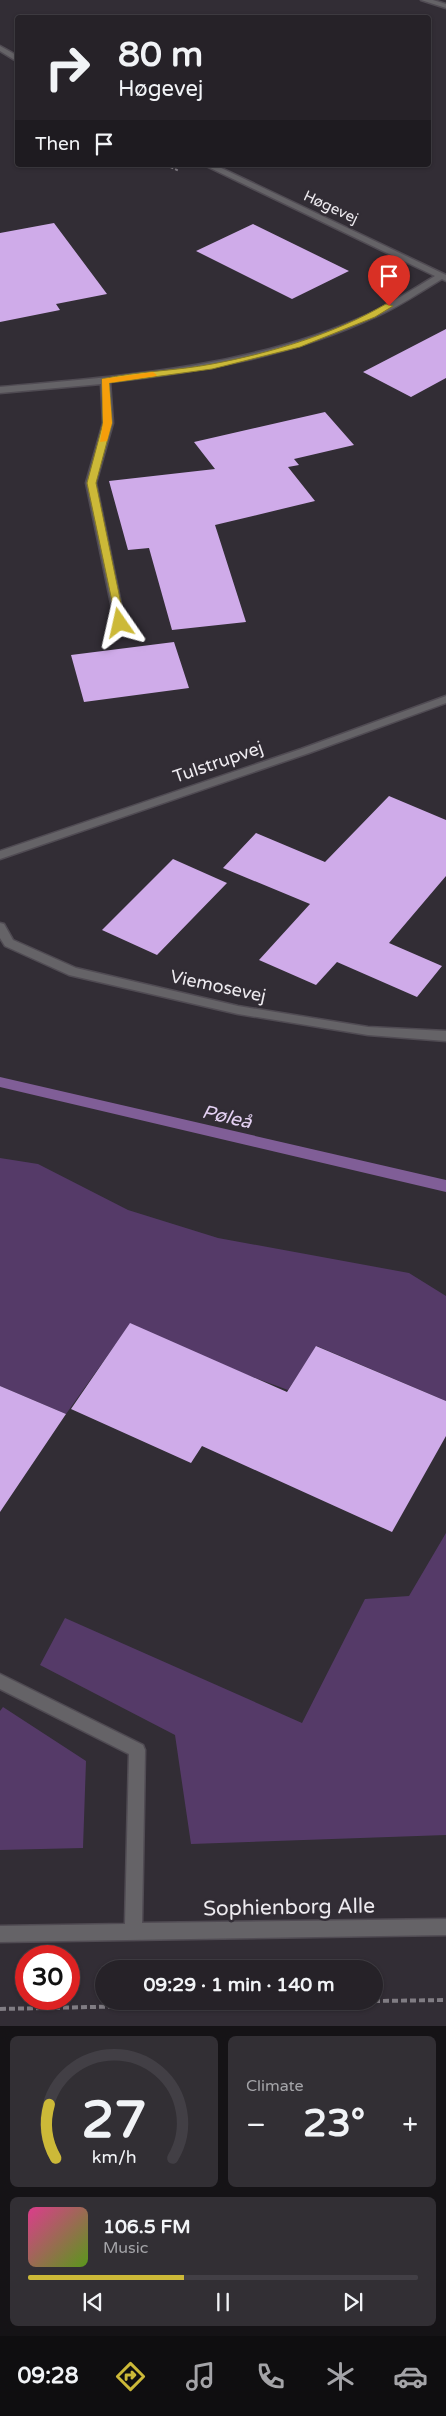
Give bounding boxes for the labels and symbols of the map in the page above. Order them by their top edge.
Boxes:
street label: Høgevej [301,187,361,227]
pin [368,255,410,306]
position arrow [93,596,145,648]
street label: Tulstrupvej [170,736,266,788]
street label: Viemosevej [168,965,268,1007]
water label: Pøleå [200,1101,255,1134]
street label: Sophienborg Alle [203,1893,375,1921]
speed limit sign: 30 [15,1945,80,2010]

